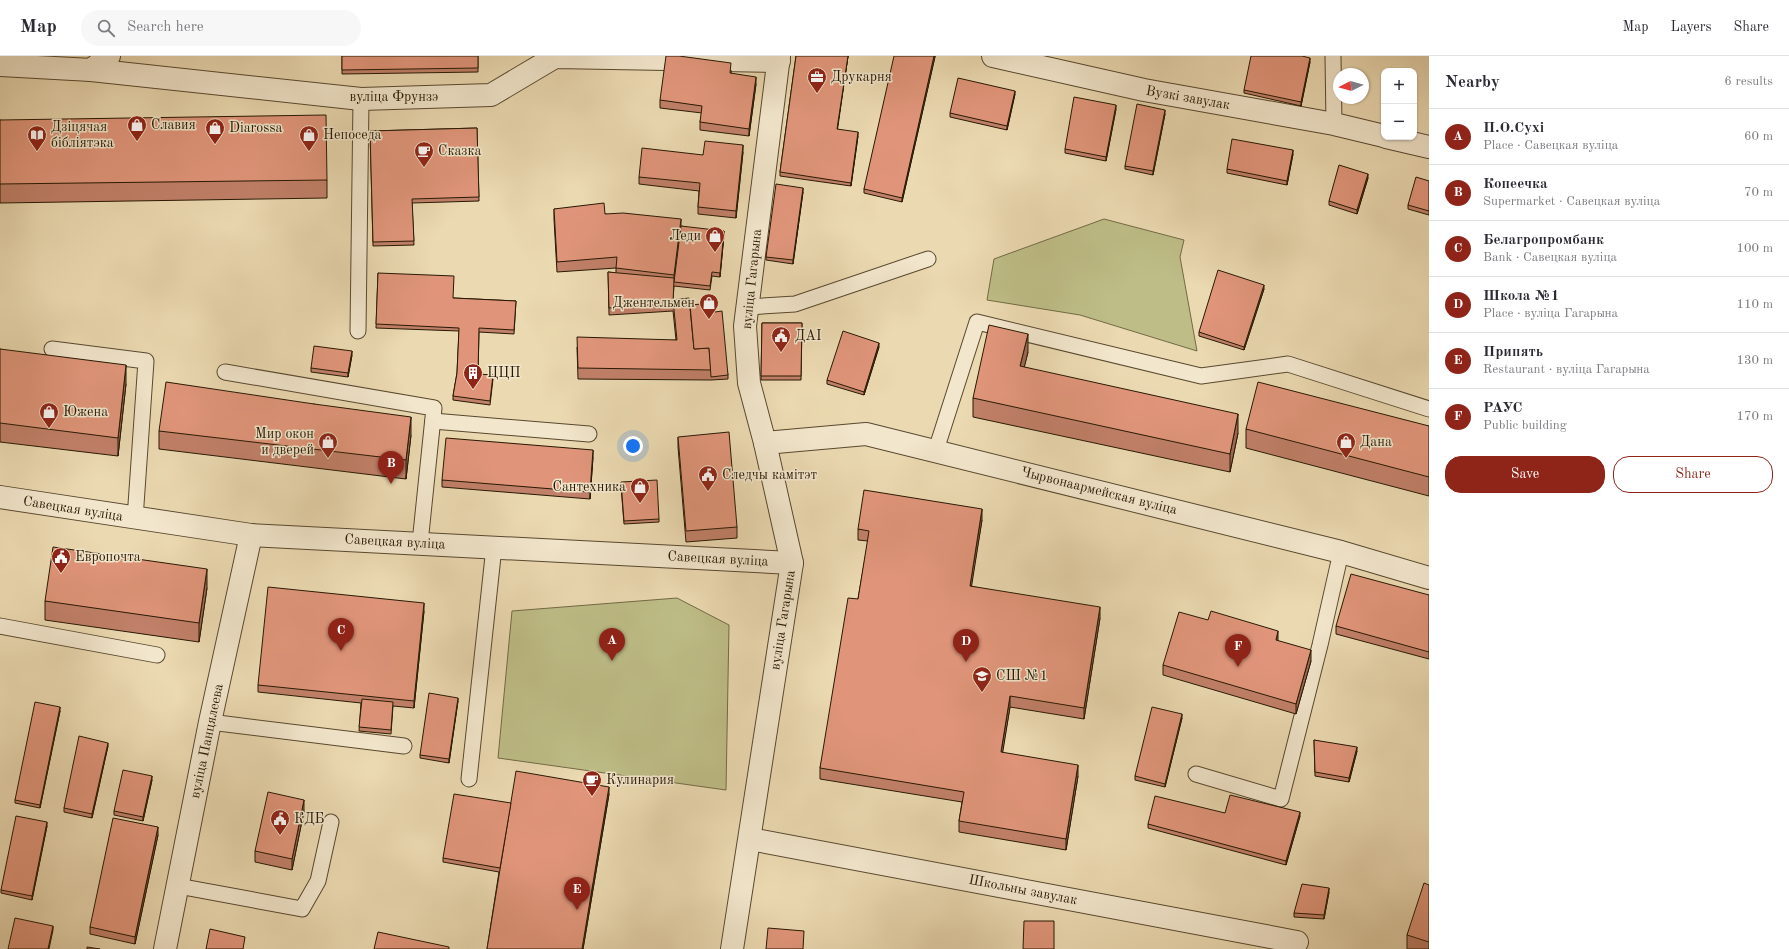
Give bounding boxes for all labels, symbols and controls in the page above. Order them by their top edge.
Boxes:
search box [81,10,361,46]
icon: search [95,17,117,39]
text: Map [20,18,57,37]
text: Search here [127,20,204,35]
text: Map [1623,20,1649,34]
text: Layers [1671,20,1712,34]
text: Share [1734,20,1769,34]
office icon: Друкарня [806,66,828,94]
north arrow [1333,68,1369,104]
map controls [1381,68,1417,140]
button: + [1381,68,1417,104]
place label: Друкарня [831,70,892,84]
text: Nearby [1445,74,1500,91]
text: 6 results [1724,75,1773,88]
street label: Вузкі завулак [1145,84,1231,112]
street label: вуліца Фрунзэ [350,90,438,104]
button: − [1381,104,1417,140]
shop icon: Славия [126,114,148,142]
shop icon: Diarossa [204,117,226,145]
place label: Славия [151,118,196,132]
place label: Дзіцячая бібліятэка [51,120,114,150]
place label: Diarossa [229,121,282,135]
text: П.О.Сухі [1483,121,1544,136]
library icon: Дзіцячая бібліятэка [26,124,48,152]
shop icon: Непоседа [298,124,320,152]
place label: Непоседа [323,128,381,142]
text: A [1453,130,1463,143]
text: 60 m [1744,130,1773,143]
text: Place · Савецкая вуліца [1483,139,1618,152]
cafe icon: Сказка [413,140,435,168]
place label: Сказка [438,144,481,158]
text: Копеечка [1483,177,1548,192]
text: B [1453,186,1463,199]
text: 70 m [1744,186,1773,199]
text: Supermarket · Савецкая вуліца [1483,195,1660,208]
shop icon: Леди [704,225,726,253]
street label: вуліца Гагарына [740,228,764,330]
place label: Леди [669,229,701,243]
text: Белагропромбанк [1483,233,1604,248]
text: C [1454,242,1462,255]
text: 100 m [1736,242,1773,255]
text: Bank · Савецкая вуліца [1483,251,1617,264]
text: Школа №1 [1483,289,1559,304]
shop icon: Джентельмен [698,292,720,320]
place label: Джентельмен [612,296,695,310]
text: D [1453,298,1463,311]
text: 110 m [1736,298,1773,311]
text: Place · вуліца Гагарына [1483,307,1618,320]
public building icon: ДАІ [770,325,792,353]
place label: ДАІ [795,329,822,343]
text: Припять [1483,345,1543,360]
text: E [1454,354,1462,367]
text: 130 m [1736,354,1773,367]
building icon: ЦЦП [462,362,484,390]
text: Restaurant · вуліца Гагарына [1483,363,1650,376]
place label: ЦЦП [487,366,520,380]
shop icon: Южена [38,401,60,429]
text: РАУС [1483,401,1522,416]
place label: Южена [63,405,108,419]
text: F [1454,410,1462,423]
text: 170 m [1736,410,1773,423]
text: Public building [1483,419,1567,432]
place label: Мир окон и дверей [255,427,314,457]
shop icon: Мир окон и дверей [317,431,339,459]
shop icon: Дана [1335,431,1357,459]
place label: Дана [1360,435,1392,449]
your location [623,436,643,456]
pin: B [378,451,404,484]
button: Save [1445,456,1605,493]
button: Share [1613,456,1773,493]
public building icon: Следчы камітэт [697,464,719,492]
street label: Чырвонаармейская вуліца [1019,465,1179,517]
place label: Следчы камітэт [722,468,818,482]
shop icon: Сантехника [629,476,651,504]
place label: Сантехника [553,480,626,494]
street label: Савецкая вуліца [22,494,124,524]
street label: Савецкая вуліца [344,532,446,552]
public building icon: Европочта [50,546,72,574]
street label: Савецкая вуліца [667,549,769,569]
place label: Европочта [75,550,141,564]
street label: вуліца Гагарына [768,569,798,671]
pin: C [328,618,354,651]
pin: A [599,628,625,661]
pin: D [953,629,979,662]
pin: F [1225,634,1251,667]
school or university icon: СШ №1 [971,665,993,693]
place label: СШ №1 [996,669,1048,683]
street label: вуліца Панцялеева [188,682,226,800]
cafe icon: Кулинария [581,769,603,797]
place label: Кулинария [606,773,674,787]
public building icon: КДБ [269,808,291,836]
place label: КДБ [294,812,325,826]
street label: Школьны завулак [967,873,1079,907]
pin: E [564,877,590,910]

